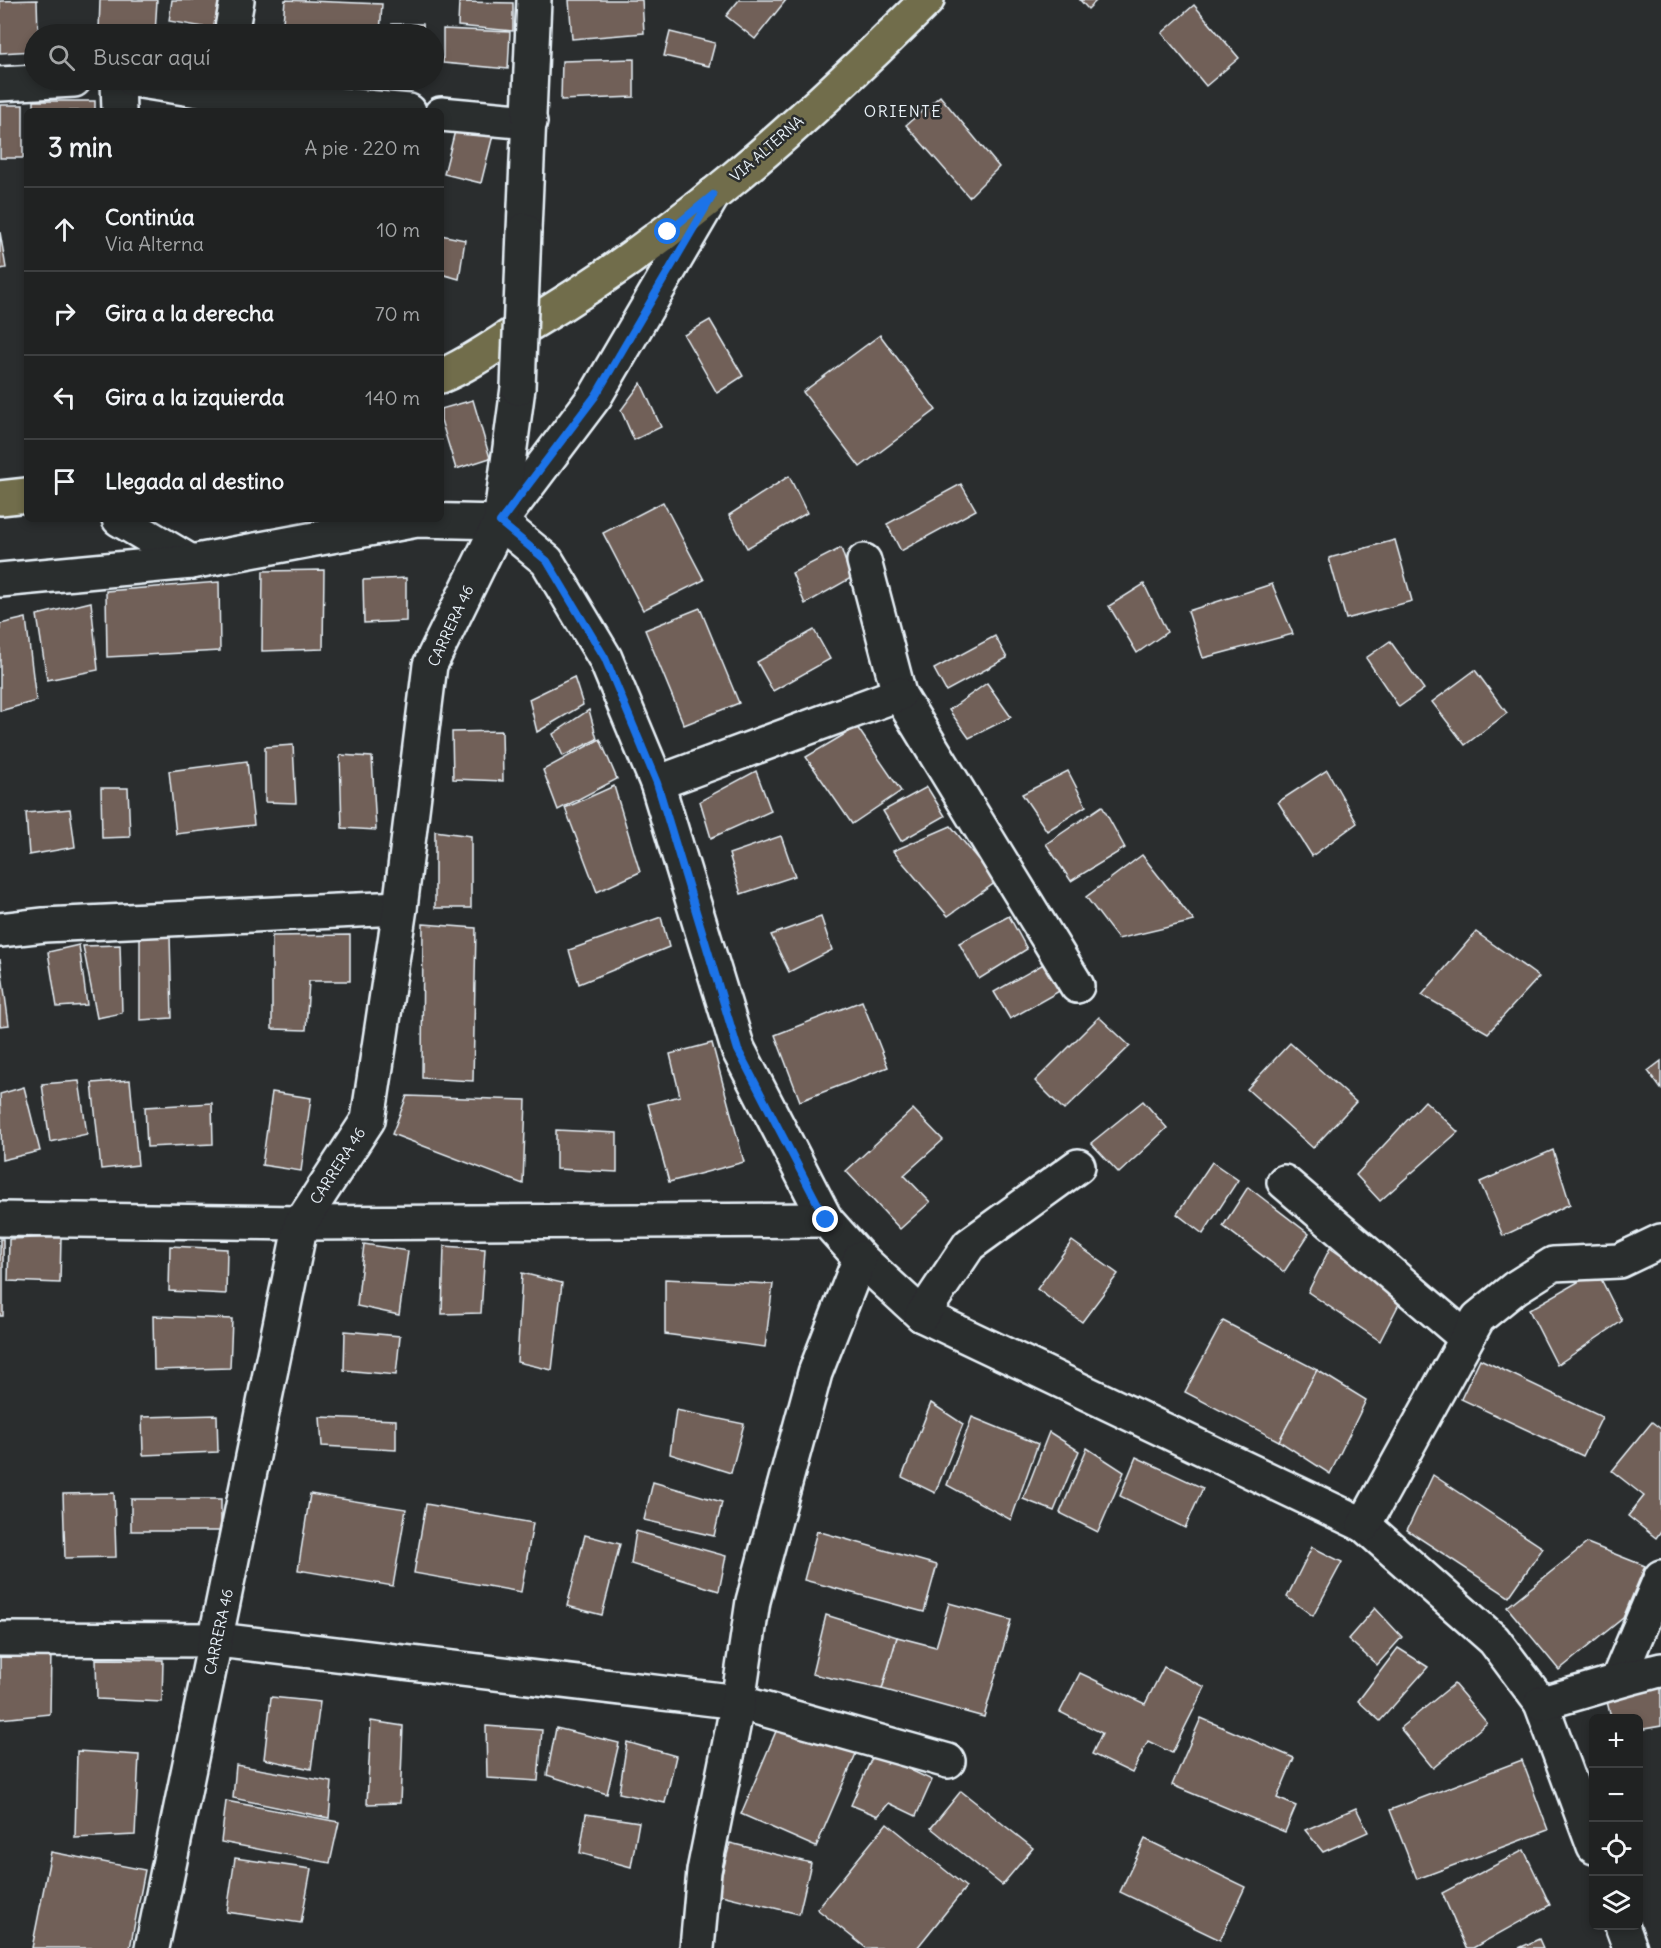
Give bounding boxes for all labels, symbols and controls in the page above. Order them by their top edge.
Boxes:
search box [24,24,444,90]
icon: search [45,41,78,74]
text: Buscar aquí [93,43,210,71]
district label: ORIENTE [864,101,942,121]
street label: VIA ALTERNA [726,111,808,186]
text: 3 min [48,131,113,164]
text: A pie · 220 m [304,135,420,160]
text: Continúa [105,203,194,231]
icon: ahead [48,213,81,246]
text: 10 m [377,217,420,242]
route start [654,218,680,244]
text: Via Alterna [105,231,204,256]
icon: right [48,297,81,330]
text: Gira a la derecha [105,299,274,327]
text: 70 m [375,301,420,326]
icon: left [48,381,81,414]
text: Gira a la izquierda [105,383,284,411]
text: 140 m [365,385,420,410]
icon: arrive [48,465,81,498]
text: Llegada al destino [105,467,284,495]
street label: CARRERA 46 [423,582,478,669]
street label: CARRERA 46 [306,1124,369,1208]
route end [812,1206,838,1232]
street label: CARRERA 46 [200,1587,237,1677]
map controls [1589,1714,1643,1930]
button: + [1589,1714,1643,1768]
button: − [1589,1768,1643,1822]
button: locate [1589,1822,1643,1876]
button: layers [1589,1876,1643,1930]

